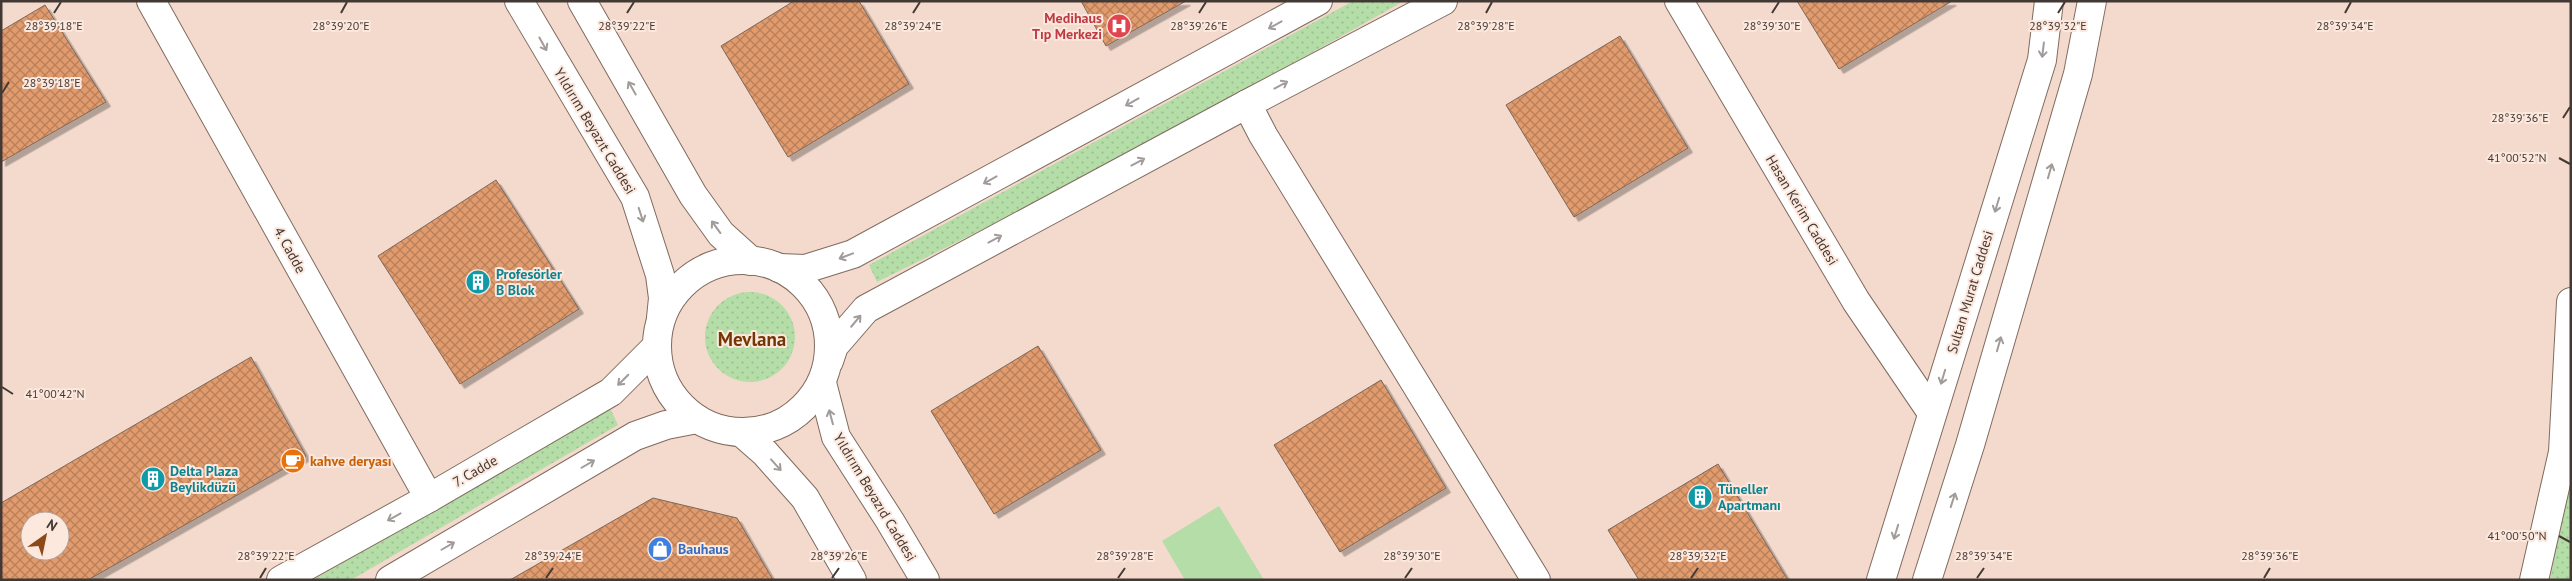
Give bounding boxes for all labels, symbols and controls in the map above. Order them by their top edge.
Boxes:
place label: Medihaus Tıp Merkezi [1032,9,1102,43]
hospital icon: Medihaus Tıp Merkezi [1106,13,1132,39]
text: 28°39'18"E [25,18,83,33]
text: 28°39'20"E [312,18,370,33]
text: 28°39'22"E [598,18,656,33]
text: 28°39'24"E [884,18,942,33]
text: 28°39'26"E [1170,18,1228,33]
text: 28°39'28"E [1457,18,1515,33]
text: 28°39'30"E [1743,18,1801,33]
text: 28°39'32"E [2029,18,2087,33]
text: 28°39'34"E [2316,18,2374,33]
one-way arrow [1268,20,1283,30]
one-way arrow [538,36,548,51]
one-way arrow [2038,41,2048,57]
street label: Yıldırım Beyazıt Caddesi [550,65,640,197]
text: 28°39'18"E [23,75,81,90]
one-way arrow [1274,80,1288,90]
one-way arrow [626,81,636,96]
one-way arrow [1125,97,1140,107]
text: 28°39'36"E [2491,110,2549,125]
text: 41°00'52"N [2487,150,2547,165]
street label: Hasan Kerim Caddesi [1762,151,1842,269]
one-way arrow [1130,157,1145,166]
one-way arrow [2045,164,2055,180]
one-way arrow [982,175,997,185]
one-way arrow [1991,197,2001,213]
one-way arrow [637,207,646,222]
one-way arrow [711,220,721,234]
street label: 4. Cadde [270,224,310,276]
street label: Sultan Murat Caddesi [1943,228,1997,356]
one-way arrow [987,234,1002,243]
one-way arrow [839,252,855,261]
place label: Profesörler B Blok [496,265,562,299]
building icon: Profesörler B Blok [465,269,491,295]
one-way arrow [850,314,861,327]
district label: Mevlana [718,327,786,351]
one-way arrow [1995,337,2005,353]
one-way arrow [1938,369,1948,385]
one-way arrow [617,374,629,386]
text: 41°00'42"N [25,386,85,401]
one-way arrow [825,409,835,425]
street label: Yıldırım Beyazıd Caddesi [829,429,921,565]
cafe icon: kahve deryası [280,448,306,474]
street label: 7. Cadde [449,451,501,491]
place label: kahve deryası [310,452,392,470]
one-way arrow [580,459,595,469]
one-way arrow [770,459,782,472]
place label: Delta Plaza Beylikdüzü [170,462,238,496]
building icon: Delta Plaza Beylikdüzü [140,466,166,492]
place label: Tüneller Apartmanı [1718,480,1781,514]
building icon: Tüneller Apartmanı [1687,484,1713,510]
one-way arrow [1948,492,1958,508]
north arrow [20,511,70,561]
one-way arrow [387,513,401,523]
text: N [43,515,61,535]
one-way arrow [1890,524,1900,540]
text: 41°00'50"N [2487,528,2547,543]
shop icon: Bauhaus [647,536,673,562]
place label: Bauhaus [678,540,729,558]
one-way arrow [440,541,454,551]
text: 28°39'22"E [237,548,295,563]
text: 28°39'24"E [524,548,582,563]
text: 28°39'26"E [810,548,868,563]
text: 28°39'28"E [1096,548,1154,563]
text: 28°39'30"E [1383,548,1441,563]
text: 28°39'32"E [1669,548,1727,563]
text: 28°39'34"E [1955,548,2013,563]
text: 28°39'36"E [2241,548,2299,563]

